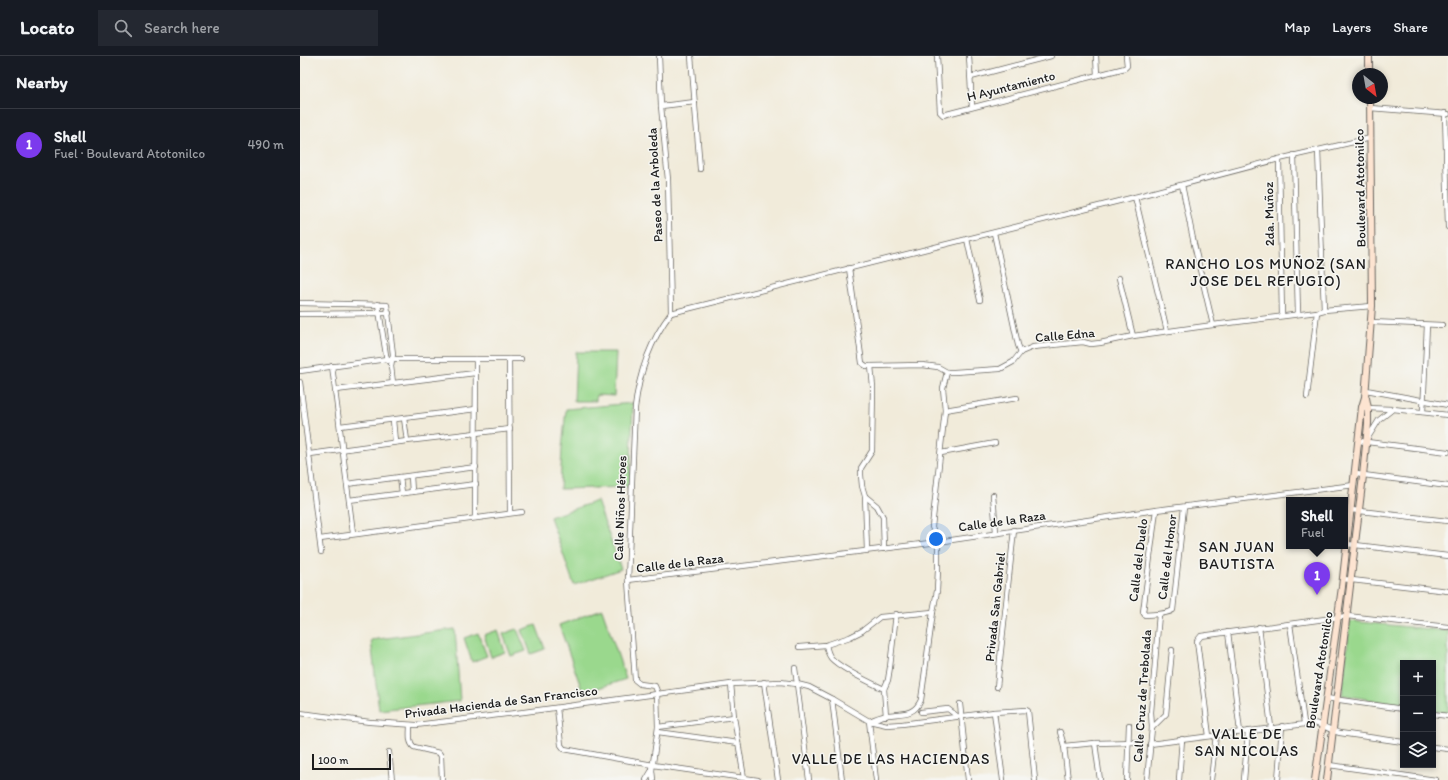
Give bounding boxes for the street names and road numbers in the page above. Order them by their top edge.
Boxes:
street label: H Ayuntamiento [965,68,1057,104]
street label: Paseo de la Arboleda [644,127,665,243]
street label: Boulevard Atotonilco [1351,128,1369,247]
street label: 2da. Muñoz [1261,182,1277,246]
street label: Calle Edna [1034,325,1096,345]
street label: Calle Niños Héroes [611,455,629,561]
street label: Calle de la Raza [957,507,1047,535]
street label: Calle del Honor [1154,513,1180,601]
street label: Calle del Duelo [1125,517,1151,603]
street label: Calle de la Raza [635,550,725,576]
street label: Privada San Gabriel [982,551,1008,662]
street label: Boulevard Atotonilco [1302,610,1336,730]
street label: Calle Cruz de Trebolada [1130,628,1154,763]
street label: Privada Hacienda de San Francisco [404,683,599,721]

